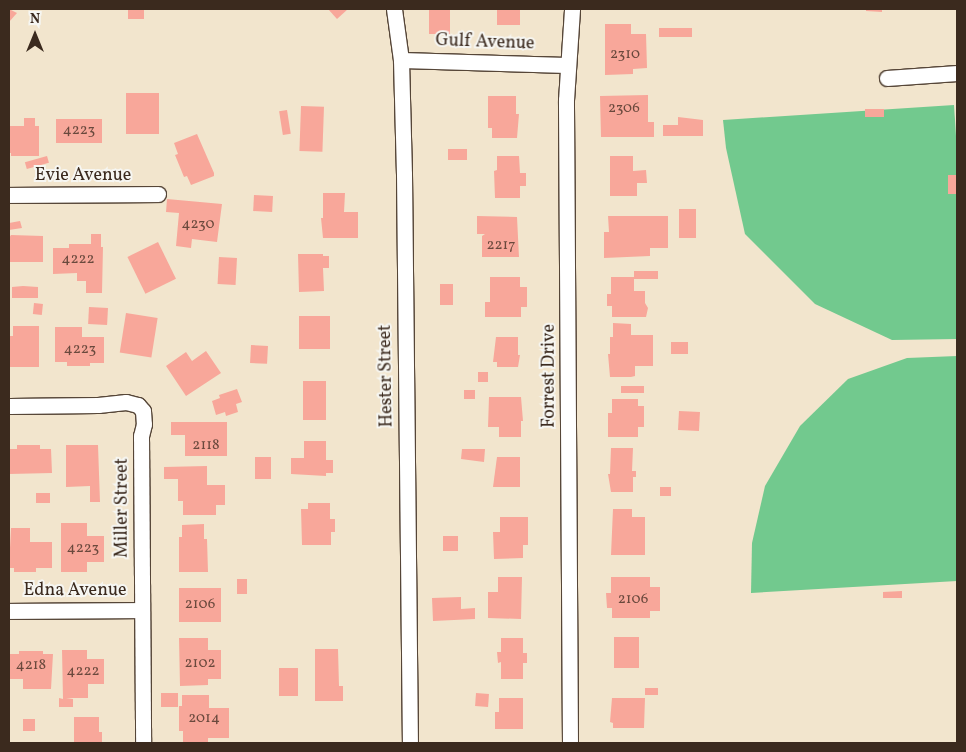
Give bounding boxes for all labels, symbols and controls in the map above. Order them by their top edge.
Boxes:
north arrow [10,10,60,60]
text: N [30,10,40,29]
street label: Gulf Avenue [436,31,534,55]
house number: 2310 [610,46,640,64]
house number: 2306 [608,100,640,118]
house number: 4223 [63,122,95,140]
street label: Evie Avenue [35,165,131,187]
house number: 4230 [182,216,214,234]
house number: 2217 [486,237,516,255]
house number: 4222 [61,251,95,269]
street label: Hester Street [375,324,399,428]
street label: Forrest Drive [539,324,561,428]
house number: 4223 [64,341,96,359]
house number: 2118 [192,437,220,455]
street label: Miller Street [112,458,134,558]
house number: 4223 [67,540,99,558]
street label: Edna Avenue [23,580,127,602]
house number: 2106 [618,591,648,609]
house number: 2106 [185,596,215,614]
house number: 2102 [185,655,215,673]
house number: 4218 [16,657,46,675]
house number: 4222 [66,663,100,681]
house number: 2014 [188,710,220,728]

